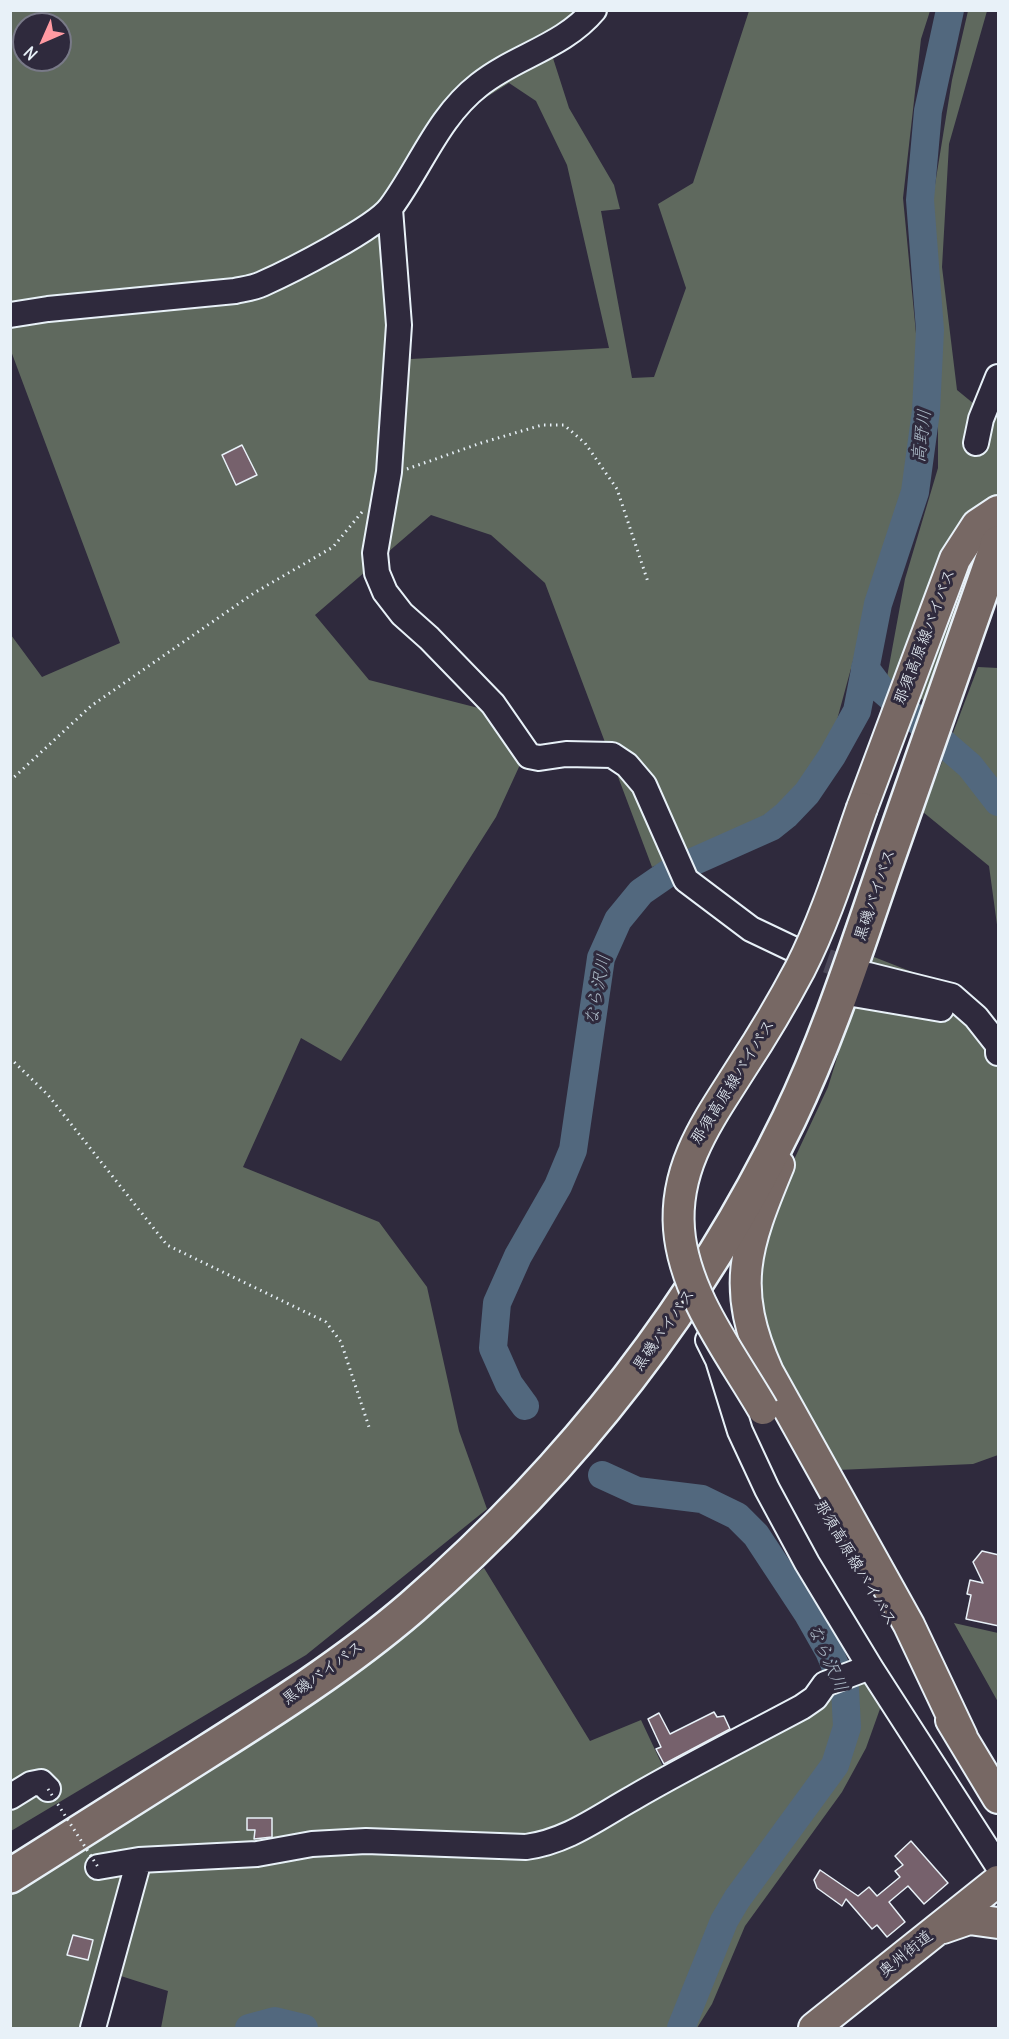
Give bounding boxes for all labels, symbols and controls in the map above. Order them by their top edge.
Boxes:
north arrow [12,12,72,72]
text: N [20,42,42,64]
water label: 高野川 [908,408,936,464]
street label: 那須高原線バイパス [890,566,960,708]
street label: 黒磯バイパス [850,846,900,944]
water label: なら沢川 [581,953,615,1027]
street label: 那須高原線バイパス [687,1016,779,1148]
street label: 黒磯バイパス [629,1285,699,1375]
street label: 那須高原線バイパス [810,1496,900,1630]
water label: なら沢川 [802,1621,852,1695]
street label: 黒磯バイパス [279,1637,367,1709]
street label: 奥州街道 [875,1926,937,1982]

